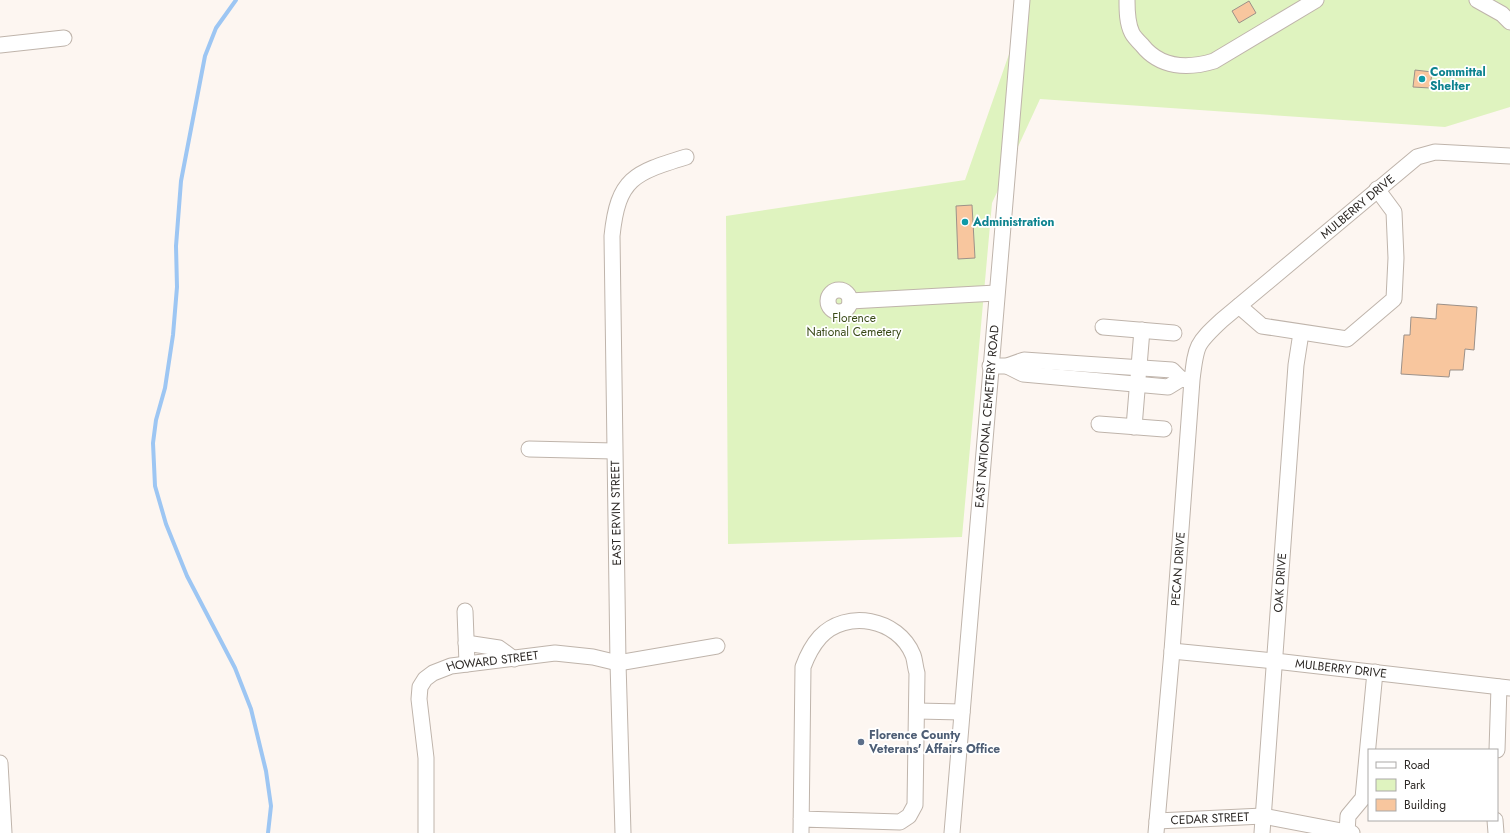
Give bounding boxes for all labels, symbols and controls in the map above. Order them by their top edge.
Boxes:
place label: Committal Shelter [1430,63,1486,95]
marker: Committal Shelter [1417,74,1427,84]
street label: MULBERRY DRIVE [1316,170,1399,243]
place label: Administration [972,213,1054,231]
marker: Administration [960,217,970,227]
park label: Florence National Cemetery [807,309,902,341]
street label: EAST NATIONAL CEMETERY ROAD [970,324,1004,509]
street label: EAST ERVIN STREET [606,460,626,566]
street label: PECAN DRIVE [1166,531,1190,607]
street label: OAK DRIVE [1269,552,1291,613]
street label: HOWARD STREET [444,646,540,676]
street label: MULBERRY DRIVE [1294,654,1388,683]
place label: Florence County Veterans' Affairs Office [868,726,1000,758]
marker: Florence County Veterans' Affairs Office [856,737,866,747]
legend [1368,749,1498,821]
text: Road [1404,756,1430,774]
text: Park [1404,776,1426,794]
text: Building [1404,796,1446,814]
street label: CEDAR STREET [1170,808,1250,829]

